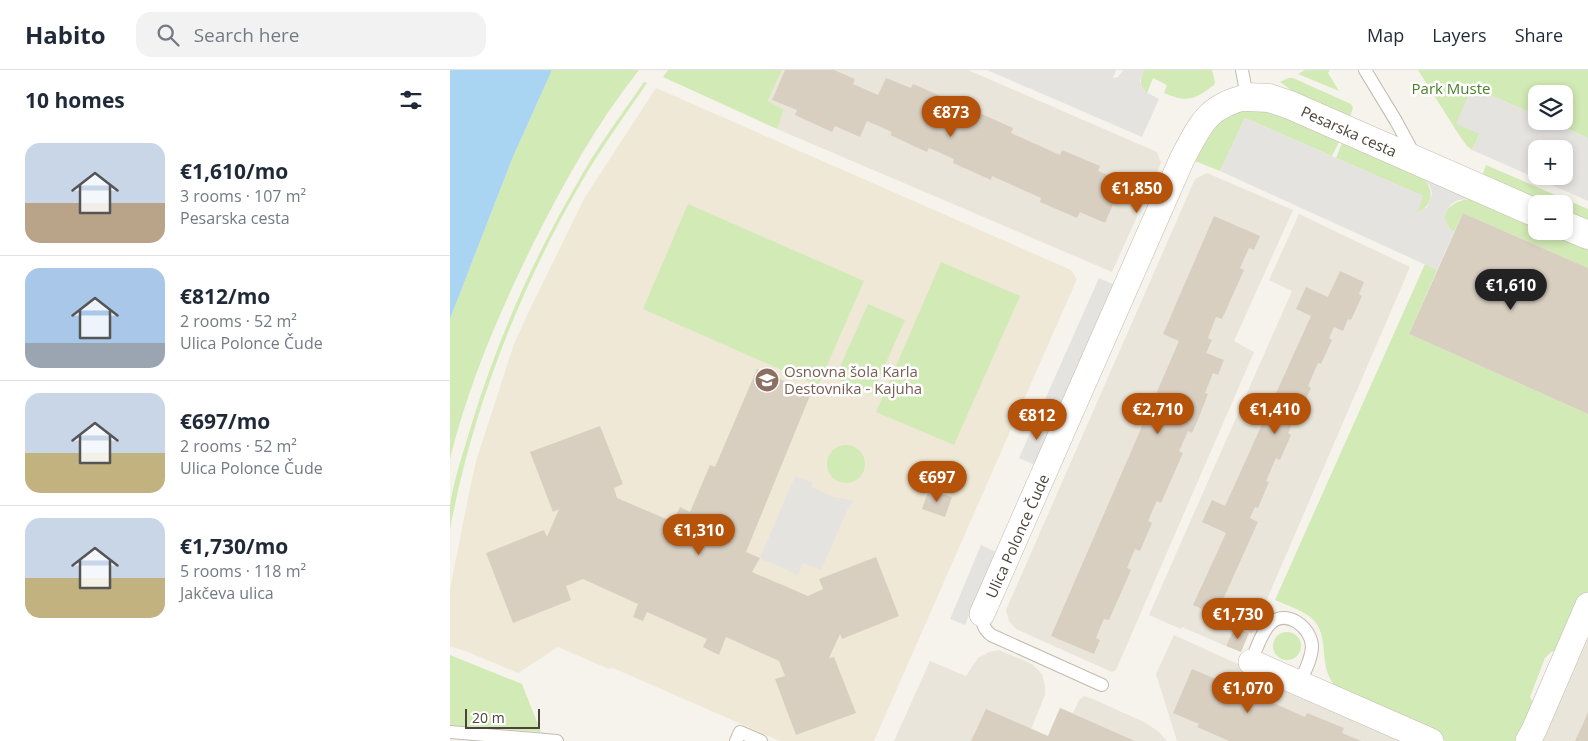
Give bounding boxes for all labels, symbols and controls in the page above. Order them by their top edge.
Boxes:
search box [136,12,486,57]
text: Habito [25,18,106,51]
icon: search [154,21,182,49]
text: Search here [194,22,300,48]
text: Map [1367,23,1404,47]
text: Layers [1432,23,1487,47]
text: Share [1515,23,1563,47]
park label: Park Muste [1412,78,1490,98]
map controls [1528,85,1573,240]
button: layers [1528,85,1573,130]
text: 10 homes [25,86,125,114]
icon: filters [397,86,425,114]
pin: €873 [921,96,981,138]
text: €873 [933,101,969,123]
street label: Pesarska cesta [1298,101,1400,161]
button: + [1528,140,1573,185]
text: €1,610/mo [180,157,288,185]
icon: home [65,163,125,223]
pin: €1,850 [1096,172,1178,214]
text: €1,850 [1112,177,1162,199]
text: 3 rooms · 107 m² [180,185,306,207]
button: − [1528,195,1573,240]
text: Pesarska cesta [180,207,290,229]
pin: €1,610 [1470,268,1552,311]
text: €1,610 [1486,274,1536,296]
text: €812/mo [180,282,270,310]
icon: home [65,288,125,348]
text: 2 rooms · 52 m² [180,310,297,332]
text: Ulica Polonce Čude [180,332,323,354]
place label: Osnovna šola Karla Destovnika - Kajuha [784,361,922,398]
school or university icon: Osnovna šola Karla Destovnika - Kajuha [754,367,780,393]
pin: €2,710 [1117,392,1199,435]
pin: €1,410 [1234,392,1316,435]
pin: €812 [1007,398,1067,441]
text: €2,710 [1133,398,1183,420]
text: €1,410 [1250,398,1300,420]
text: €812 [1019,404,1055,426]
text: €697/mo [180,407,270,435]
icon: home [65,413,125,473]
text: 2 rooms · 52 m² [180,435,297,457]
text: Ulica Polonce Čude [180,457,323,479]
pin: €697 [907,460,967,503]
text: €697 [919,466,955,488]
street label: Ulica Polonce Čude [981,471,1053,601]
pin: €1,310 [658,514,740,556]
text: €1,310 [674,519,724,541]
text: €1,730/mo [180,532,288,560]
icon: home [65,538,125,598]
text: 5 rooms · 118 m² [180,560,306,582]
text: Jakčeva ulica [180,582,274,604]
pin: €1,730 [1197,598,1279,640]
text: €1,730 [1213,603,1263,625]
pin: €1,070 [1207,672,1289,714]
text: €1,070 [1223,677,1273,699]
scale bar [465,706,540,729]
text: 20 m [472,708,505,727]

